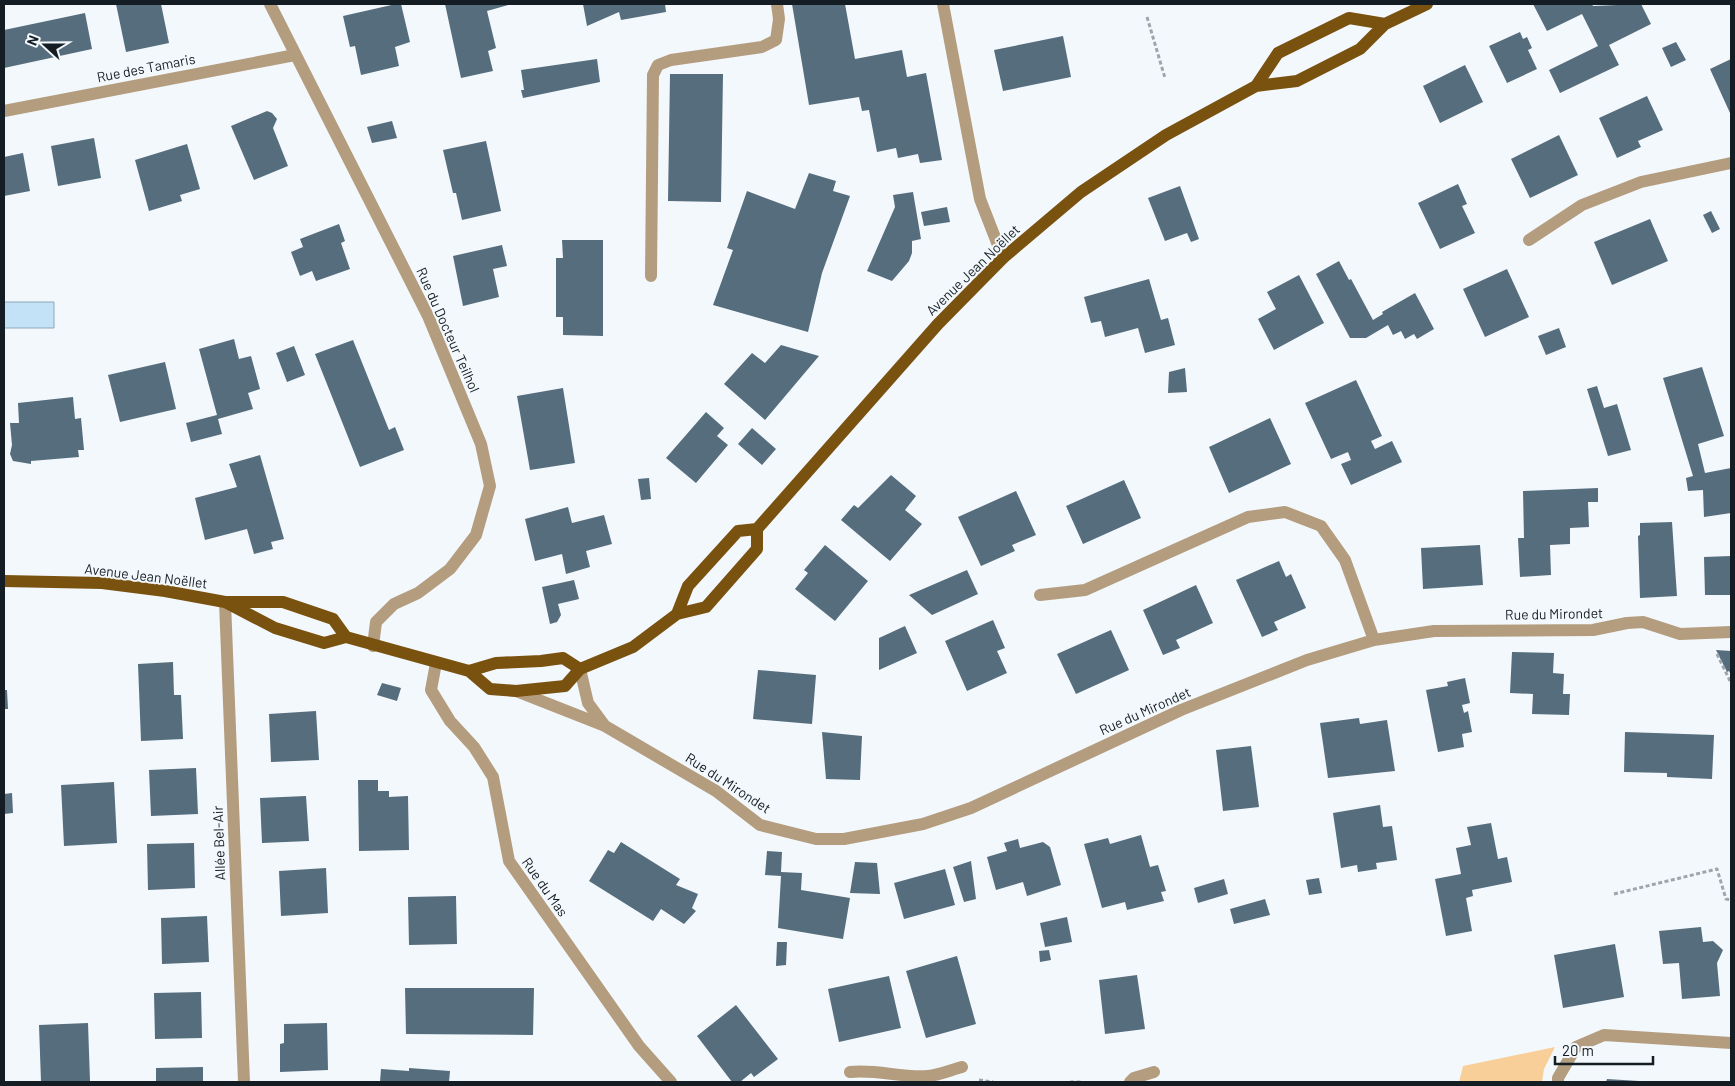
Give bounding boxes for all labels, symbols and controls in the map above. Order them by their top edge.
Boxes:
north arrow [20,20,70,70]
text: N [23,33,42,48]
street label: Rue des Tamaris [95,50,197,85]
street label: Avenue Jean Noëllet [922,221,1023,319]
street label: Rue du Docteur Teilhol [413,265,484,395]
street label: Avenue Jean Noëllet [84,560,208,591]
street label: Rue du Mirondet [1505,604,1603,623]
street label: Rue du Mirondet [1097,683,1193,738]
street label: Rue du Mirondet [683,749,774,816]
street label: Allée Bel-Air [209,805,228,881]
street label: Rue du Mas [519,854,572,920]
scale bar [1555,1034,1652,1066]
text: 20 m [1562,1041,1594,1059]

